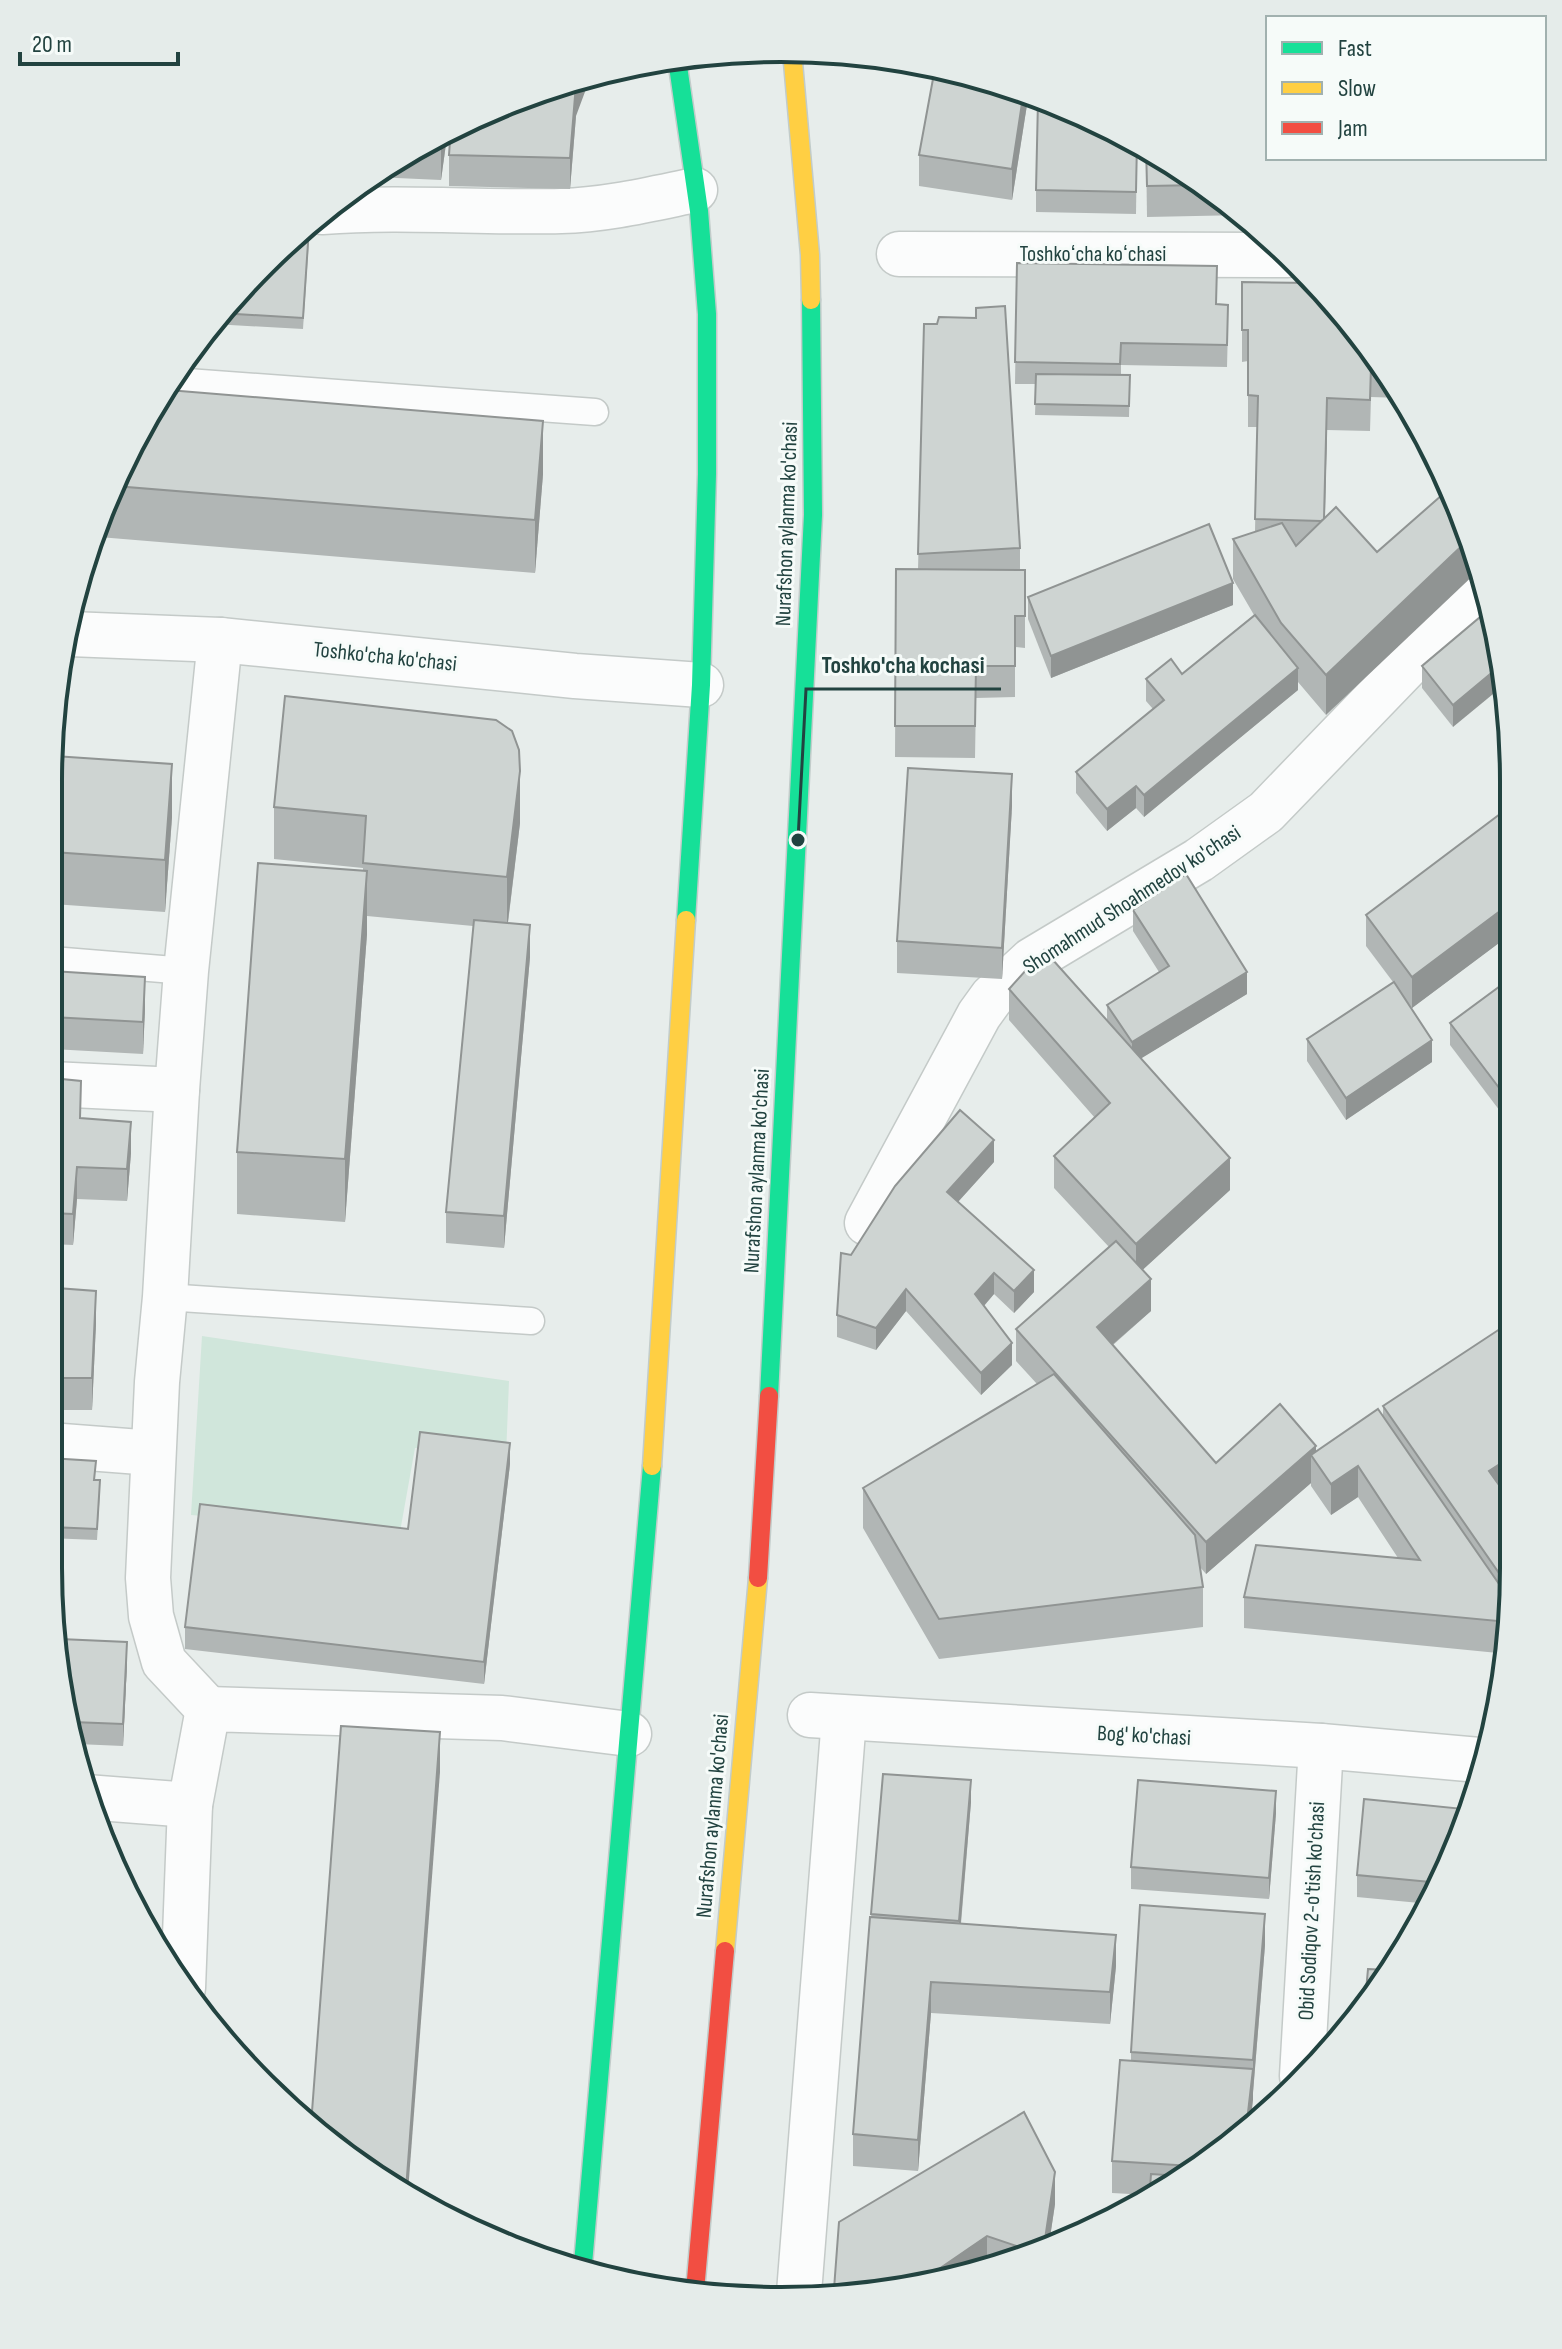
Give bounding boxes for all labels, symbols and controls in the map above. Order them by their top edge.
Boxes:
scale bar [20,16,178,66]
legend [1266,16,1546,160]
text: 20 m [32,30,72,59]
text: Fast [1338,34,1372,63]
text: Slow [1338,74,1376,103]
text: Jam [1337,114,1368,143]
street label: Toshkoʻcha koʻchasi [1020,241,1166,268]
street label: Nurafshon aylanma ko'chasi [770,421,804,627]
street label: Toshko'cha ko'chasi [312,636,458,678]
callout: Toshko'cha kochasi [806,641,1001,689]
text: Toshko'cha kochasi [821,651,985,680]
street label: Shomahmud Shoahmedov ko'chasi [1018,819,1246,981]
street label: Nurafshon aylanma ko'chasi [738,1068,776,1274]
street label: Nurafshon aylanma ko'chasi [691,1713,735,1919]
street label: Bog' ko'chasi [1096,1720,1192,1752]
street label: Obid Sodiqov 2-o'tish ko'chasi [1293,1801,1331,2021]

